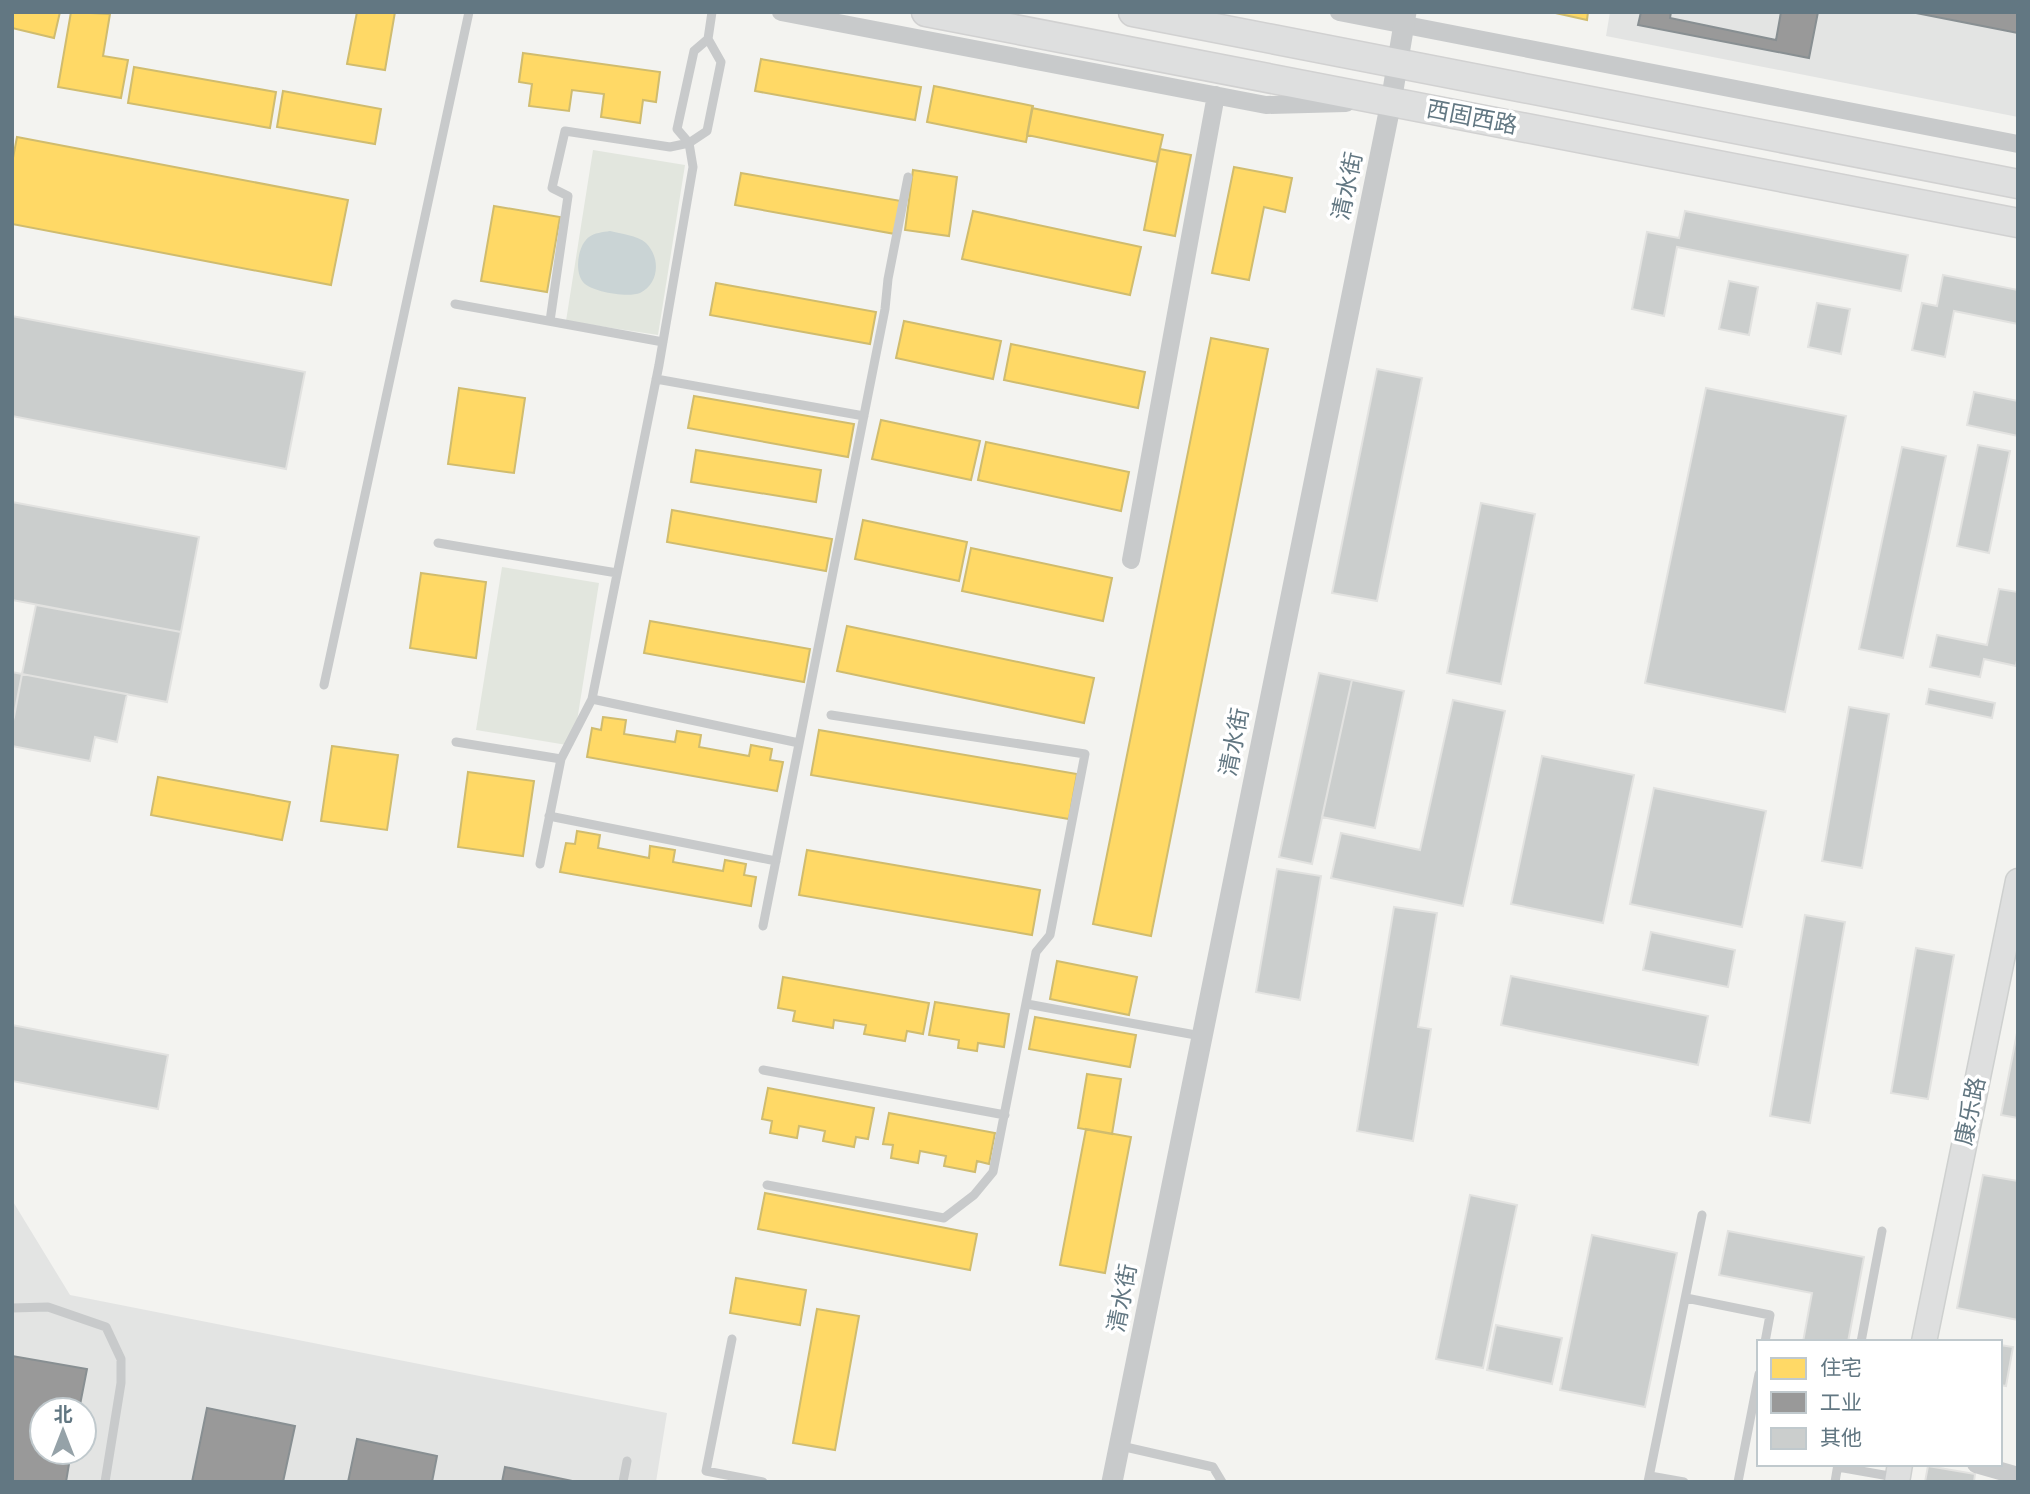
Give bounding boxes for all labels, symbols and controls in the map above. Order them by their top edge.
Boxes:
street label: 西固西路 [1424,95,1520,141]
street label: 清水街 [1327,150,1369,223]
street label: 清水街 [1215,706,1255,779]
street label: 康乐路 [1950,1075,1992,1148]
street label: 清水街 [1103,1262,1143,1335]
legend [1757,1340,2002,1466]
text: 住宅 [1820,1356,1862,1381]
text: 工业 [1820,1391,1862,1416]
north arrow [28,1396,98,1466]
text: 北 [53,1404,73,1427]
text: 其他 [1820,1426,1862,1451]

